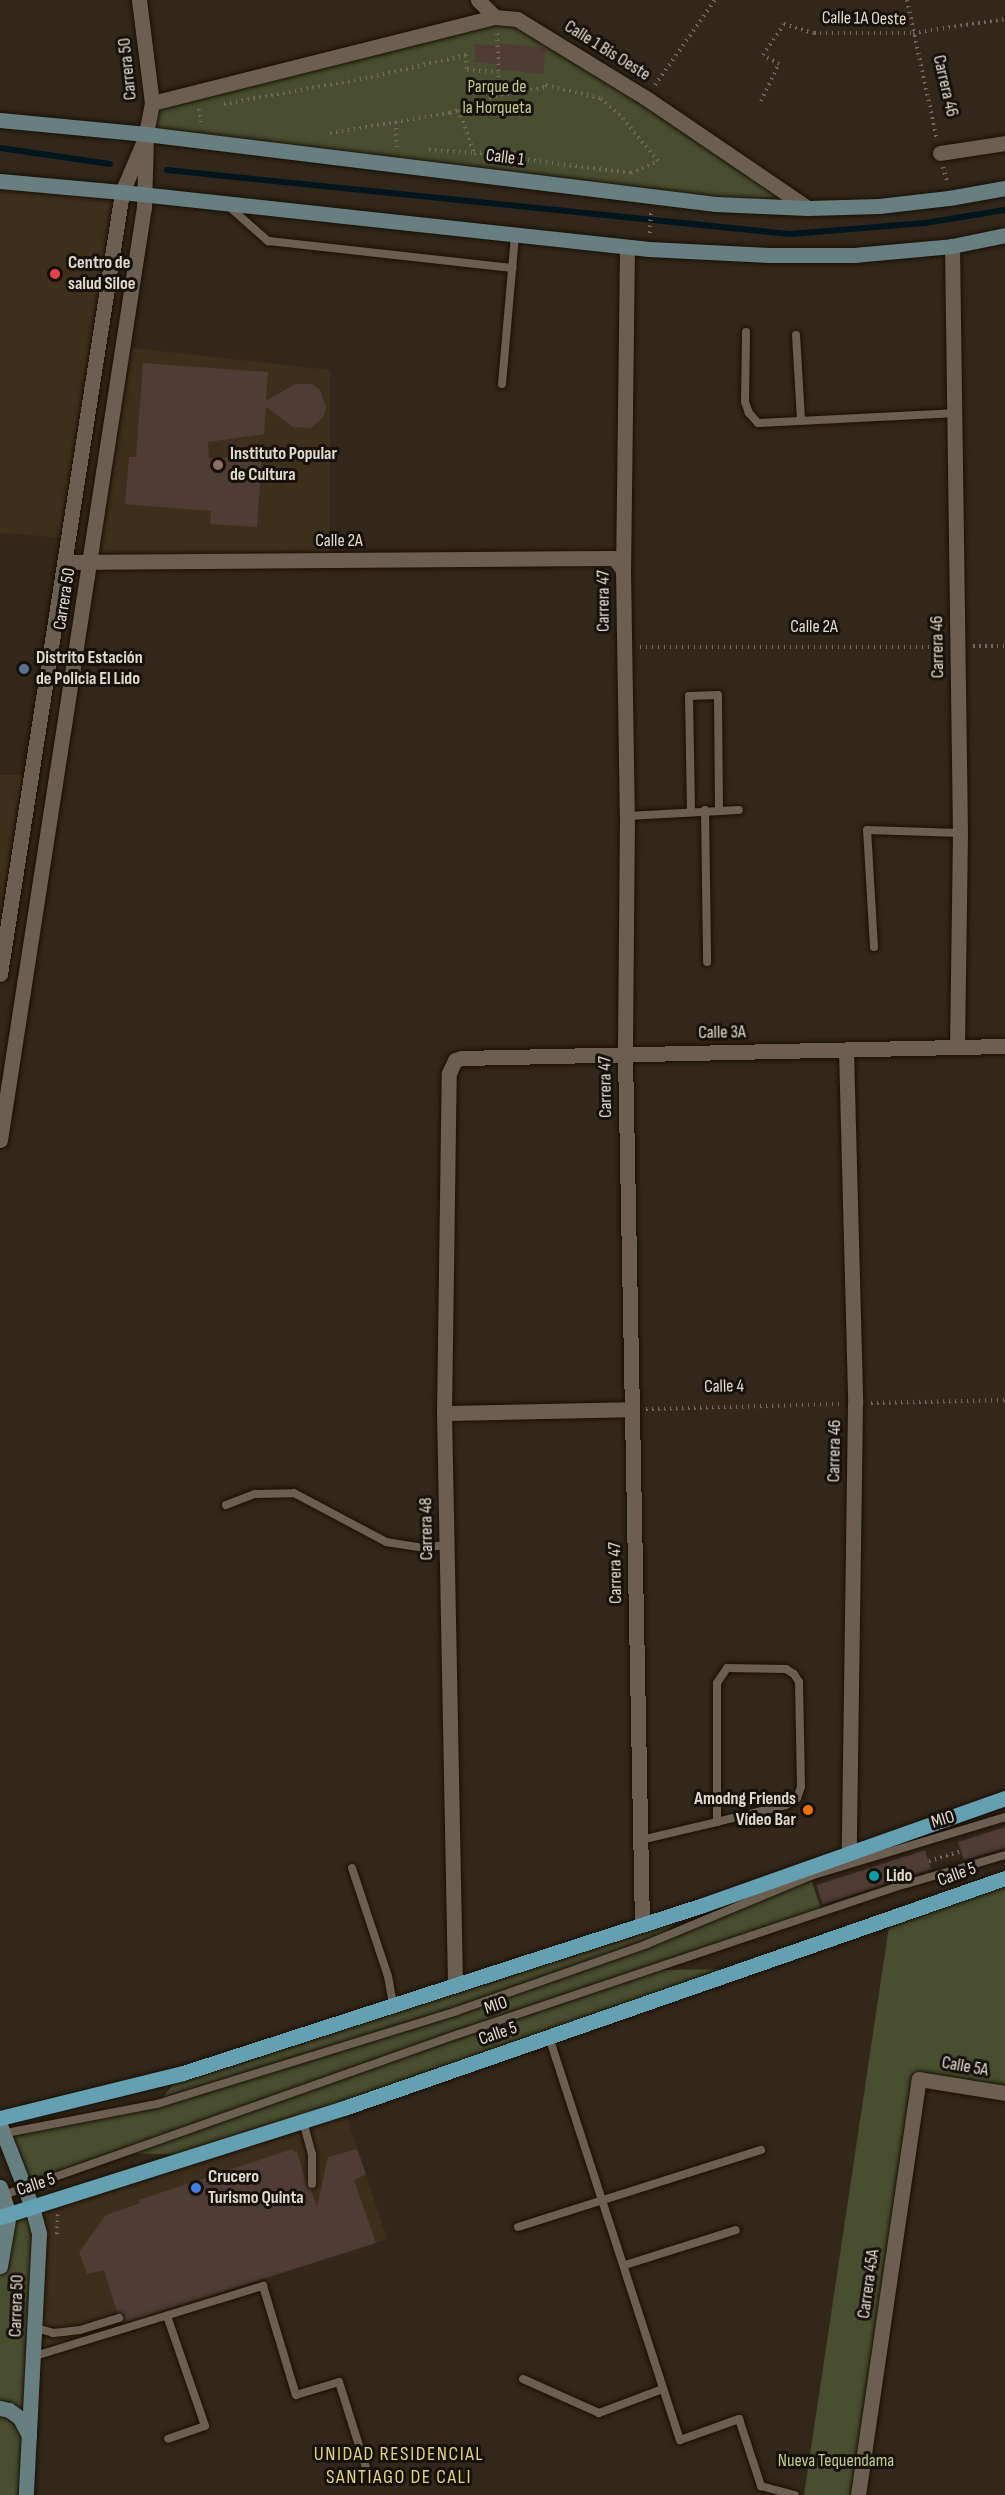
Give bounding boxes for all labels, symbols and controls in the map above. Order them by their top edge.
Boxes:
street label: Calle 1A Oeste [822,7,906,31]
street label: Calle 1 Bis Oeste [560,16,654,86]
street label: Carrera 50 [114,37,142,101]
street label: Carrera 46 [927,53,963,119]
park label: Parque de la Horqueta [462,77,532,119]
street label: Calle 1 [485,145,525,171]
place label: Centro de salud Siloe [68,253,135,296]
marker: Centro de salud Siloe [46,265,64,283]
place label: Instituto Popular de Cultura [230,444,337,486]
marker: Instituto Popular de Cultura [211,458,225,472]
street label: Calle 2A [315,530,363,552]
street label: Carrera 50 [49,566,81,632]
street label: Carrera 47 [593,570,615,632]
street label: Carrera 46 [927,615,949,679]
street label: Calle 2A [790,616,838,638]
place label: Distrito Estación de Policia El Lido [36,648,143,690]
marker: Distrito Estación de Policia El Lido [17,662,31,676]
street label: Calle 3A [698,1022,746,1044]
street label: Carrera 47 [595,1056,617,1118]
street label: Calle 4 [704,1376,744,1398]
street label: Carrera 46 [824,1419,846,1483]
street label: Carrera 48 [416,1497,438,1561]
street label: Carrera 47 [605,1542,627,1604]
place label: Amodng Friends Vídeo Bar [694,1789,796,1832]
marker: Amodng Friends Vídeo Bar [801,1803,815,1817]
street label: MIO [929,1806,957,1834]
street label: Calle 5 [935,1858,979,1892]
place label: Lido [886,1865,912,1887]
marker: Lido [867,1869,881,1883]
street label: MIO [482,1992,510,2020]
street label: Calle 5 [476,2017,520,2051]
street label: Calle 5A [940,2052,990,2082]
place label: Crucero Turismo Quinta [208,2167,304,2210]
street label: Calle 5 [14,2169,58,2201]
marker: Crucero Turismo Quinta [189,2181,203,2195]
street label: Carrera 45A [853,2248,885,2320]
street label: Carrera 50 [5,2274,29,2338]
district label: UNIDAD RESIDENCIAL SANTIAGO DE CALI [314,2442,484,2489]
park label: Nueva Tequendama [778,2450,894,2472]

